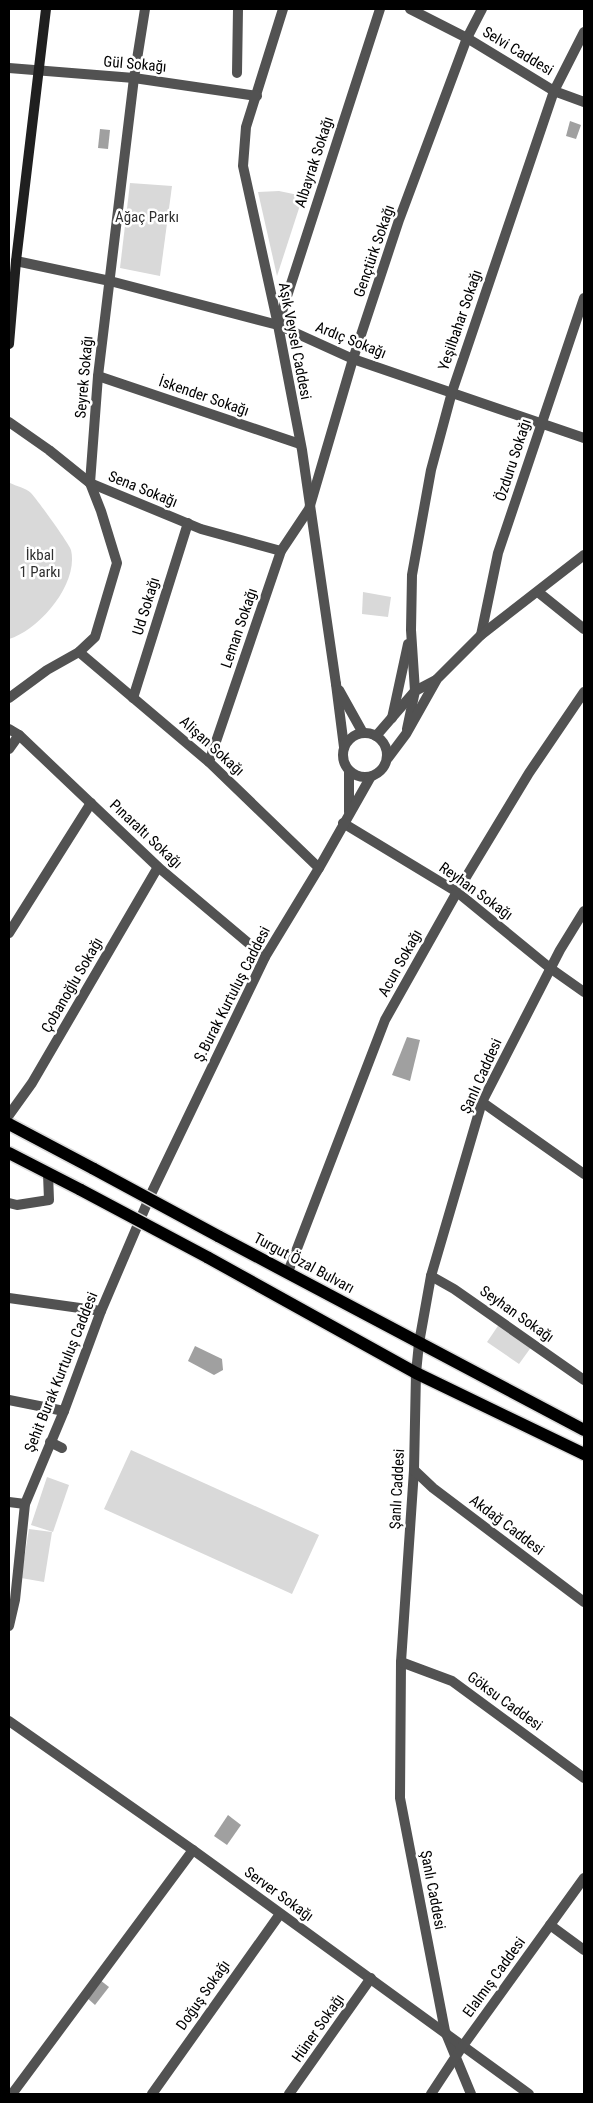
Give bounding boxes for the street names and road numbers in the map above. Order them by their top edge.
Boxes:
street label: Selvi Caddesi [479,23,557,79]
street label: Gül Sokağı [103,52,167,76]
street label: Albayrak Sokağı [291,114,337,210]
street label: Gençtürk Sokağı [350,202,398,300]
street label: Yeşilbahar Sokağı [434,267,486,373]
street label: Aşık Veysel Caddesi [275,281,315,401]
street label: Ardıç Sokağı [313,318,389,362]
street label: Seyrek Sokağı [71,335,97,419]
street label: İskender Sokağı [157,372,251,420]
street label: Özduru Sokağı [491,417,535,503]
street label: Sena Sokağı [106,467,180,511]
street label: Ud Sokağı [129,575,163,637]
street label: Leman Sokağı [217,586,261,670]
street label: Alişan Sokağı [176,712,248,780]
street label: Pınaraltı Sokağı [106,796,186,872]
street label: Reyhan Sokağı [436,858,516,924]
street label: Ş.Burak Kurtuluş Caddesi [190,923,274,1065]
street label: Acun Sokağı [374,926,426,1000]
street label: Çobanoğlu Sokağı [37,934,107,1036]
street label: Şanlı Caddesi [456,1036,506,1116]
street label: Turgut Özal Bulvarı [251,1229,357,1297]
street label: Seyhan Sokağı [476,1282,558,1346]
street label: Şehit Burak Kurtuluş Caddesi [21,1289,101,1455]
street label: Şanlı Caddesi [386,1448,408,1530]
street label: Akdağ Caddesi [466,1491,548,1559]
street label: Göksu Caddesi [464,1668,546,1734]
street label: Şanlı Caddesi [416,1849,450,1931]
street label: Server Sokağı [241,1863,317,1925]
street label: Elalmış Caddesi [459,1933,529,2021]
street label: Doğuş Sokağı [172,1957,234,2033]
street label: Hüner Sokağı [288,1990,348,2066]

